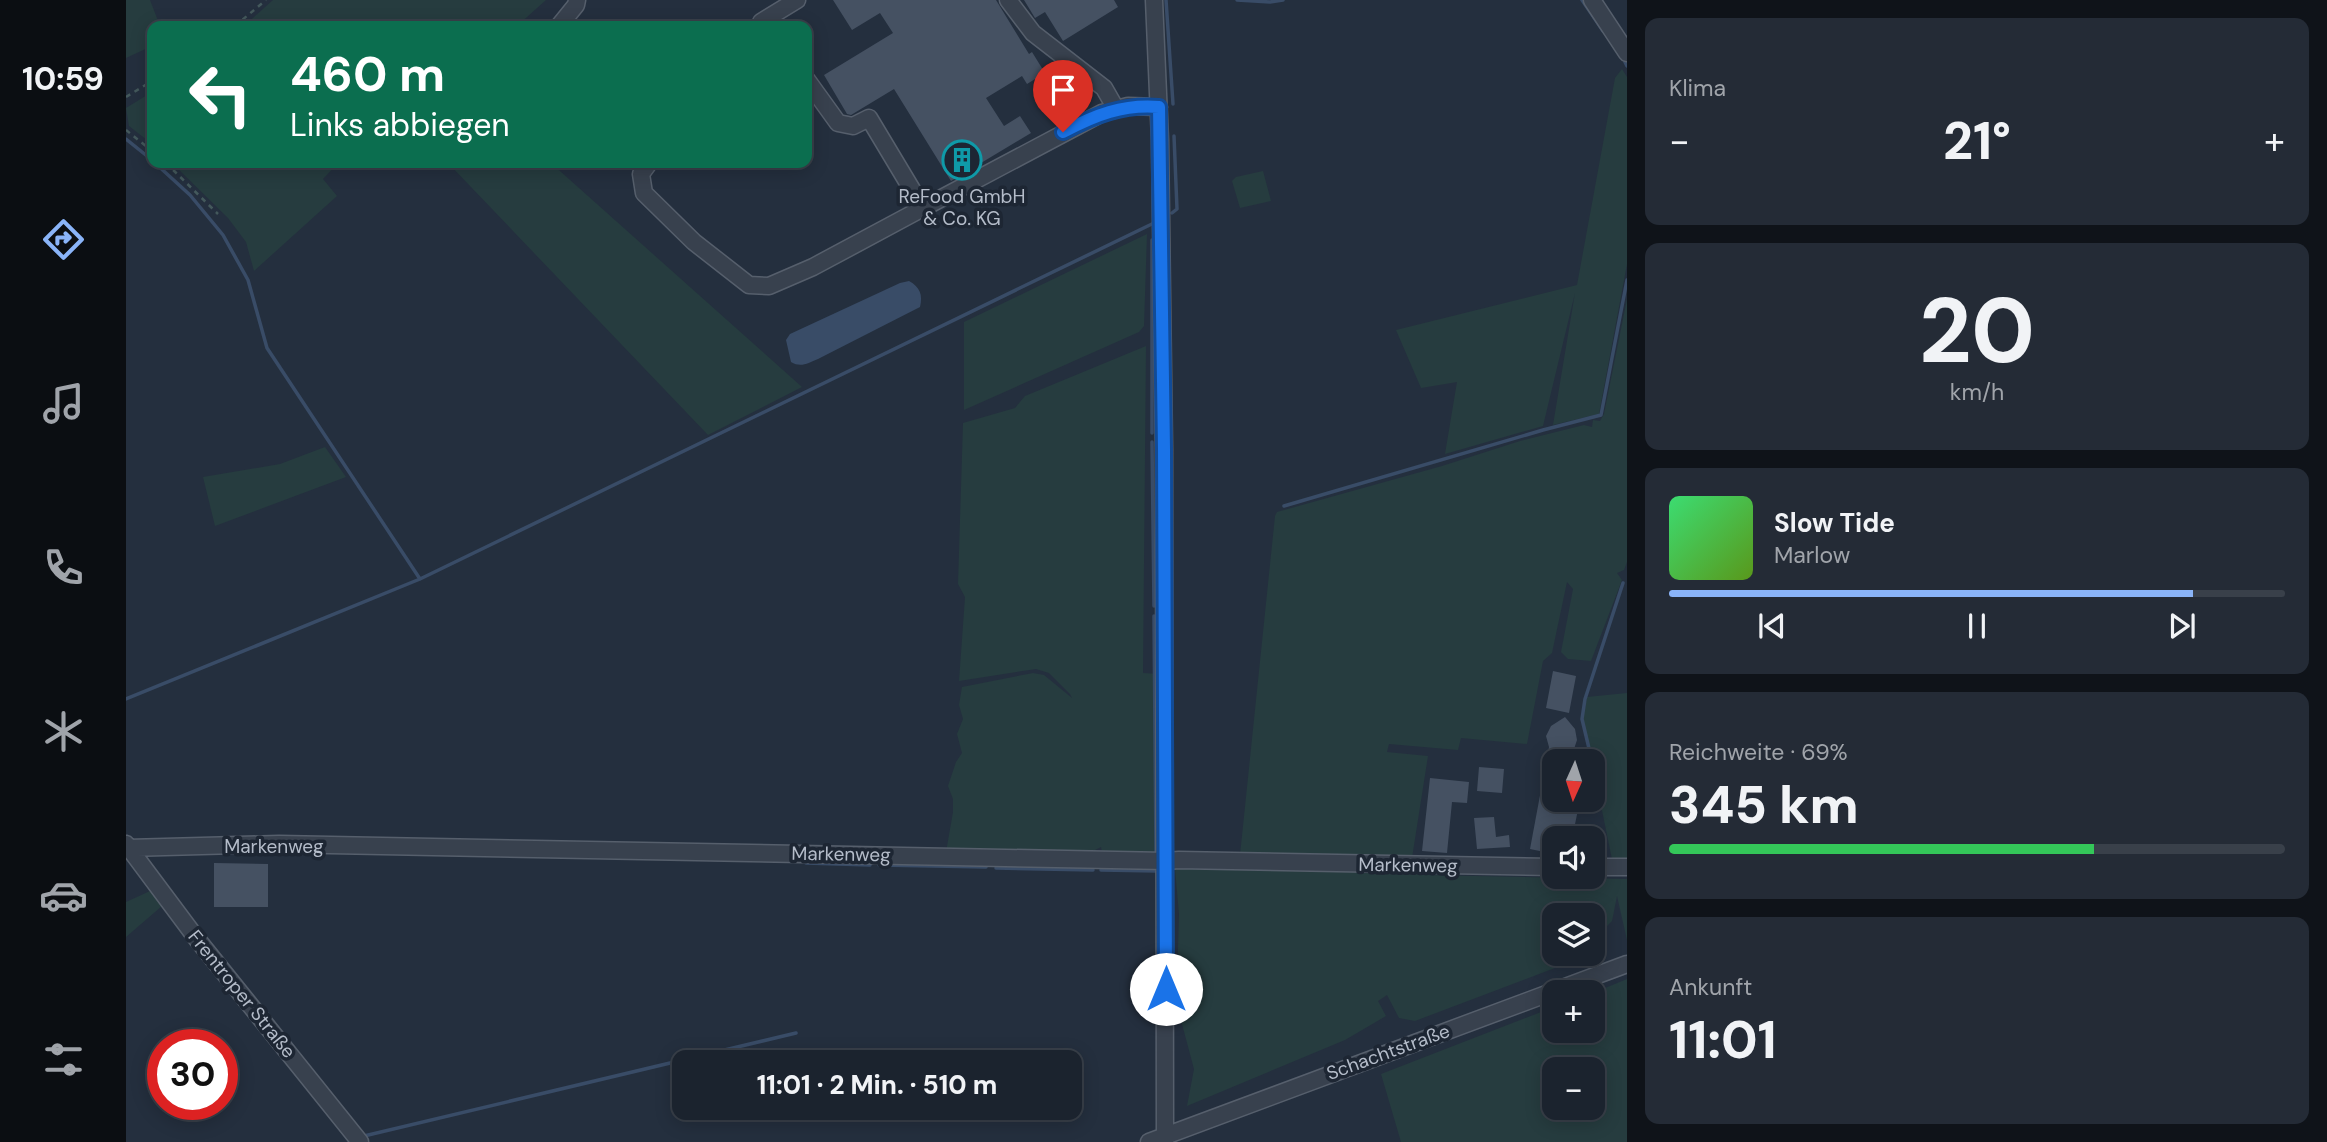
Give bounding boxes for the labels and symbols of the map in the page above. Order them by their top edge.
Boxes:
pin [1033,60,1093,132]
building icon: ReFood GmbH & Co. KG [941,139,983,181]
place label: ReFood GmbH & Co. KG [899,184,1025,231]
north arrow [1542,749,1605,812]
street label: Markenweg [224,834,324,859]
street label: Markenweg [791,841,891,867]
street label: Markenweg [1358,852,1458,878]
street label: Frentroper Straße [183,925,301,1063]
position arrow [1129,952,1203,1026]
street label: Schachtstraße [1323,1018,1453,1086]
speed limit sign: 30 [147,1029,238,1120]

